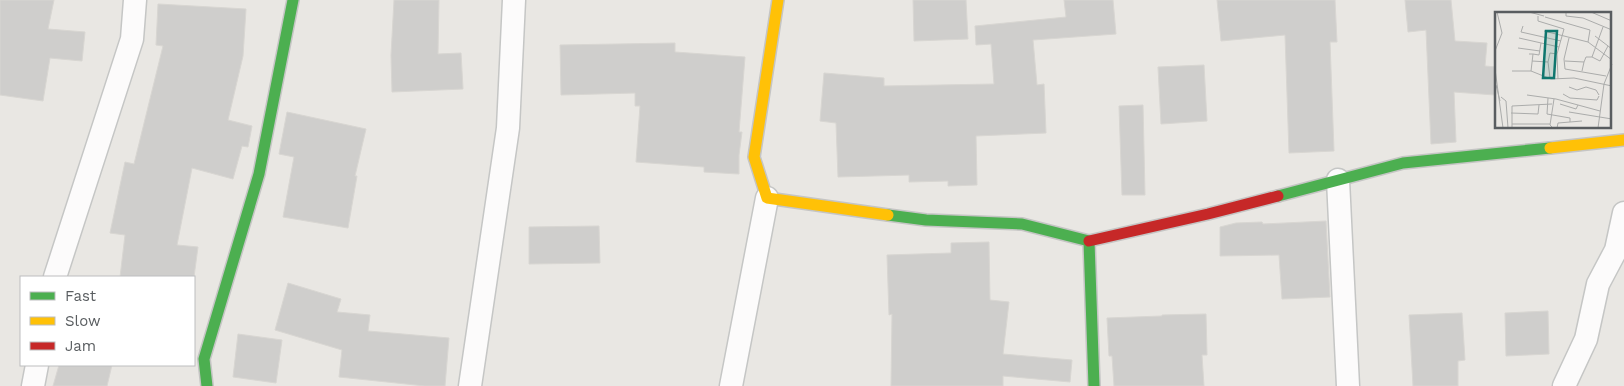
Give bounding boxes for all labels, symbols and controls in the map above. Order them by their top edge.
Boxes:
inset map [1495,12,1612,129]
legend [20,276,195,366]
text: Fast [65,287,97,305]
text: Slow [65,312,101,330]
text: Jam [65,337,96,355]

